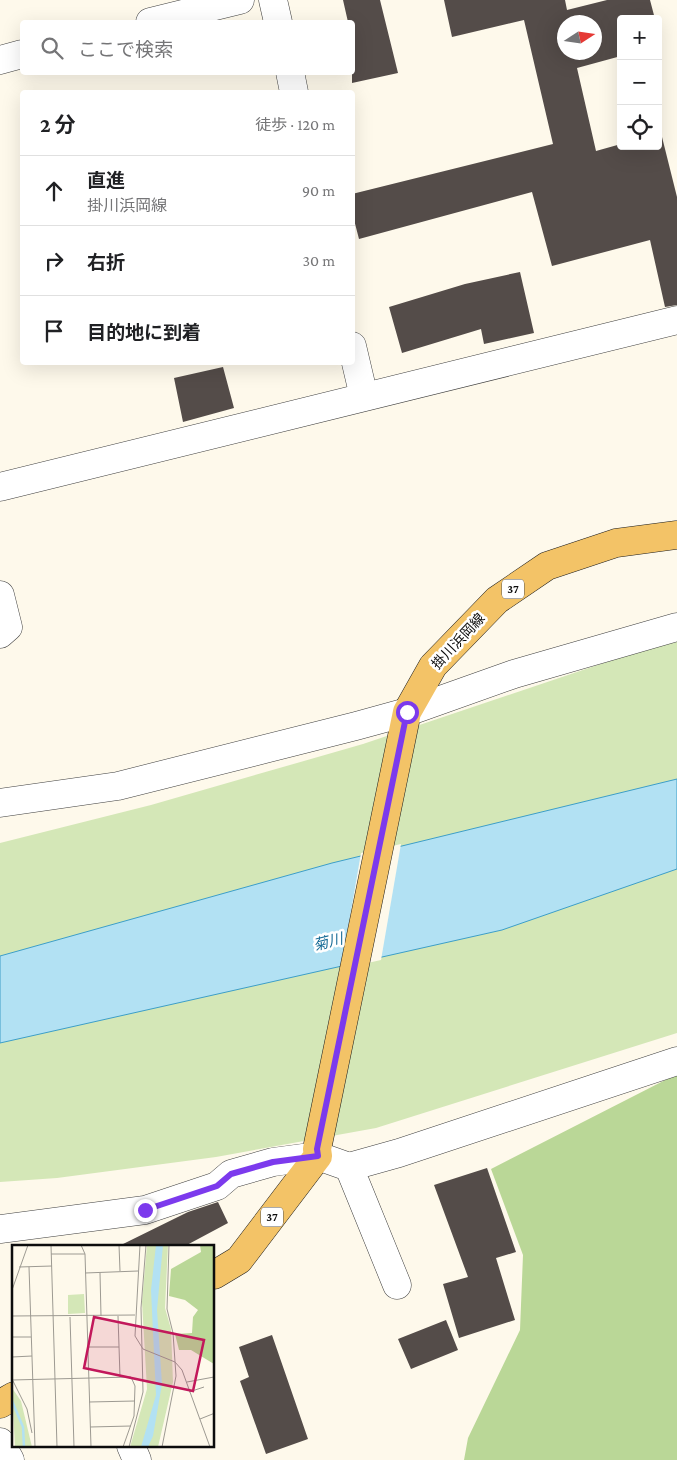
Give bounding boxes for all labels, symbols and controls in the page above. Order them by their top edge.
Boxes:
north arrow [557,15,602,60]
map controls [617,15,662,150]
button: + [617,15,662,60]
search box [20,20,355,75]
icon: search [38,34,66,62]
text: ここで検索 [78,39,173,60]
button: − [617,60,662,105]
button: locate [617,105,662,150]
text: 2 分 [40,113,76,137]
text: 徒歩 · 120 m [255,116,335,133]
text: 直進 [87,170,125,191]
icon: ahead [40,177,68,205]
text: 90 m [302,182,335,199]
text: 掛川浜岡線 [87,197,167,214]
icon: right [40,247,68,275]
text: 右折 [87,252,125,273]
text: 30 m [303,252,335,269]
icon: arrive [40,317,68,345]
text: 目的地に到着 [87,322,201,343]
road number: 37 [502,580,524,598]
street label: 掛川浜岡線 [428,610,488,672]
route start [396,701,419,724]
water label: 菊川 [312,930,346,953]
route end [134,1199,157,1222]
road number: 37 [261,1208,283,1226]
inset map [12,1245,215,1448]

